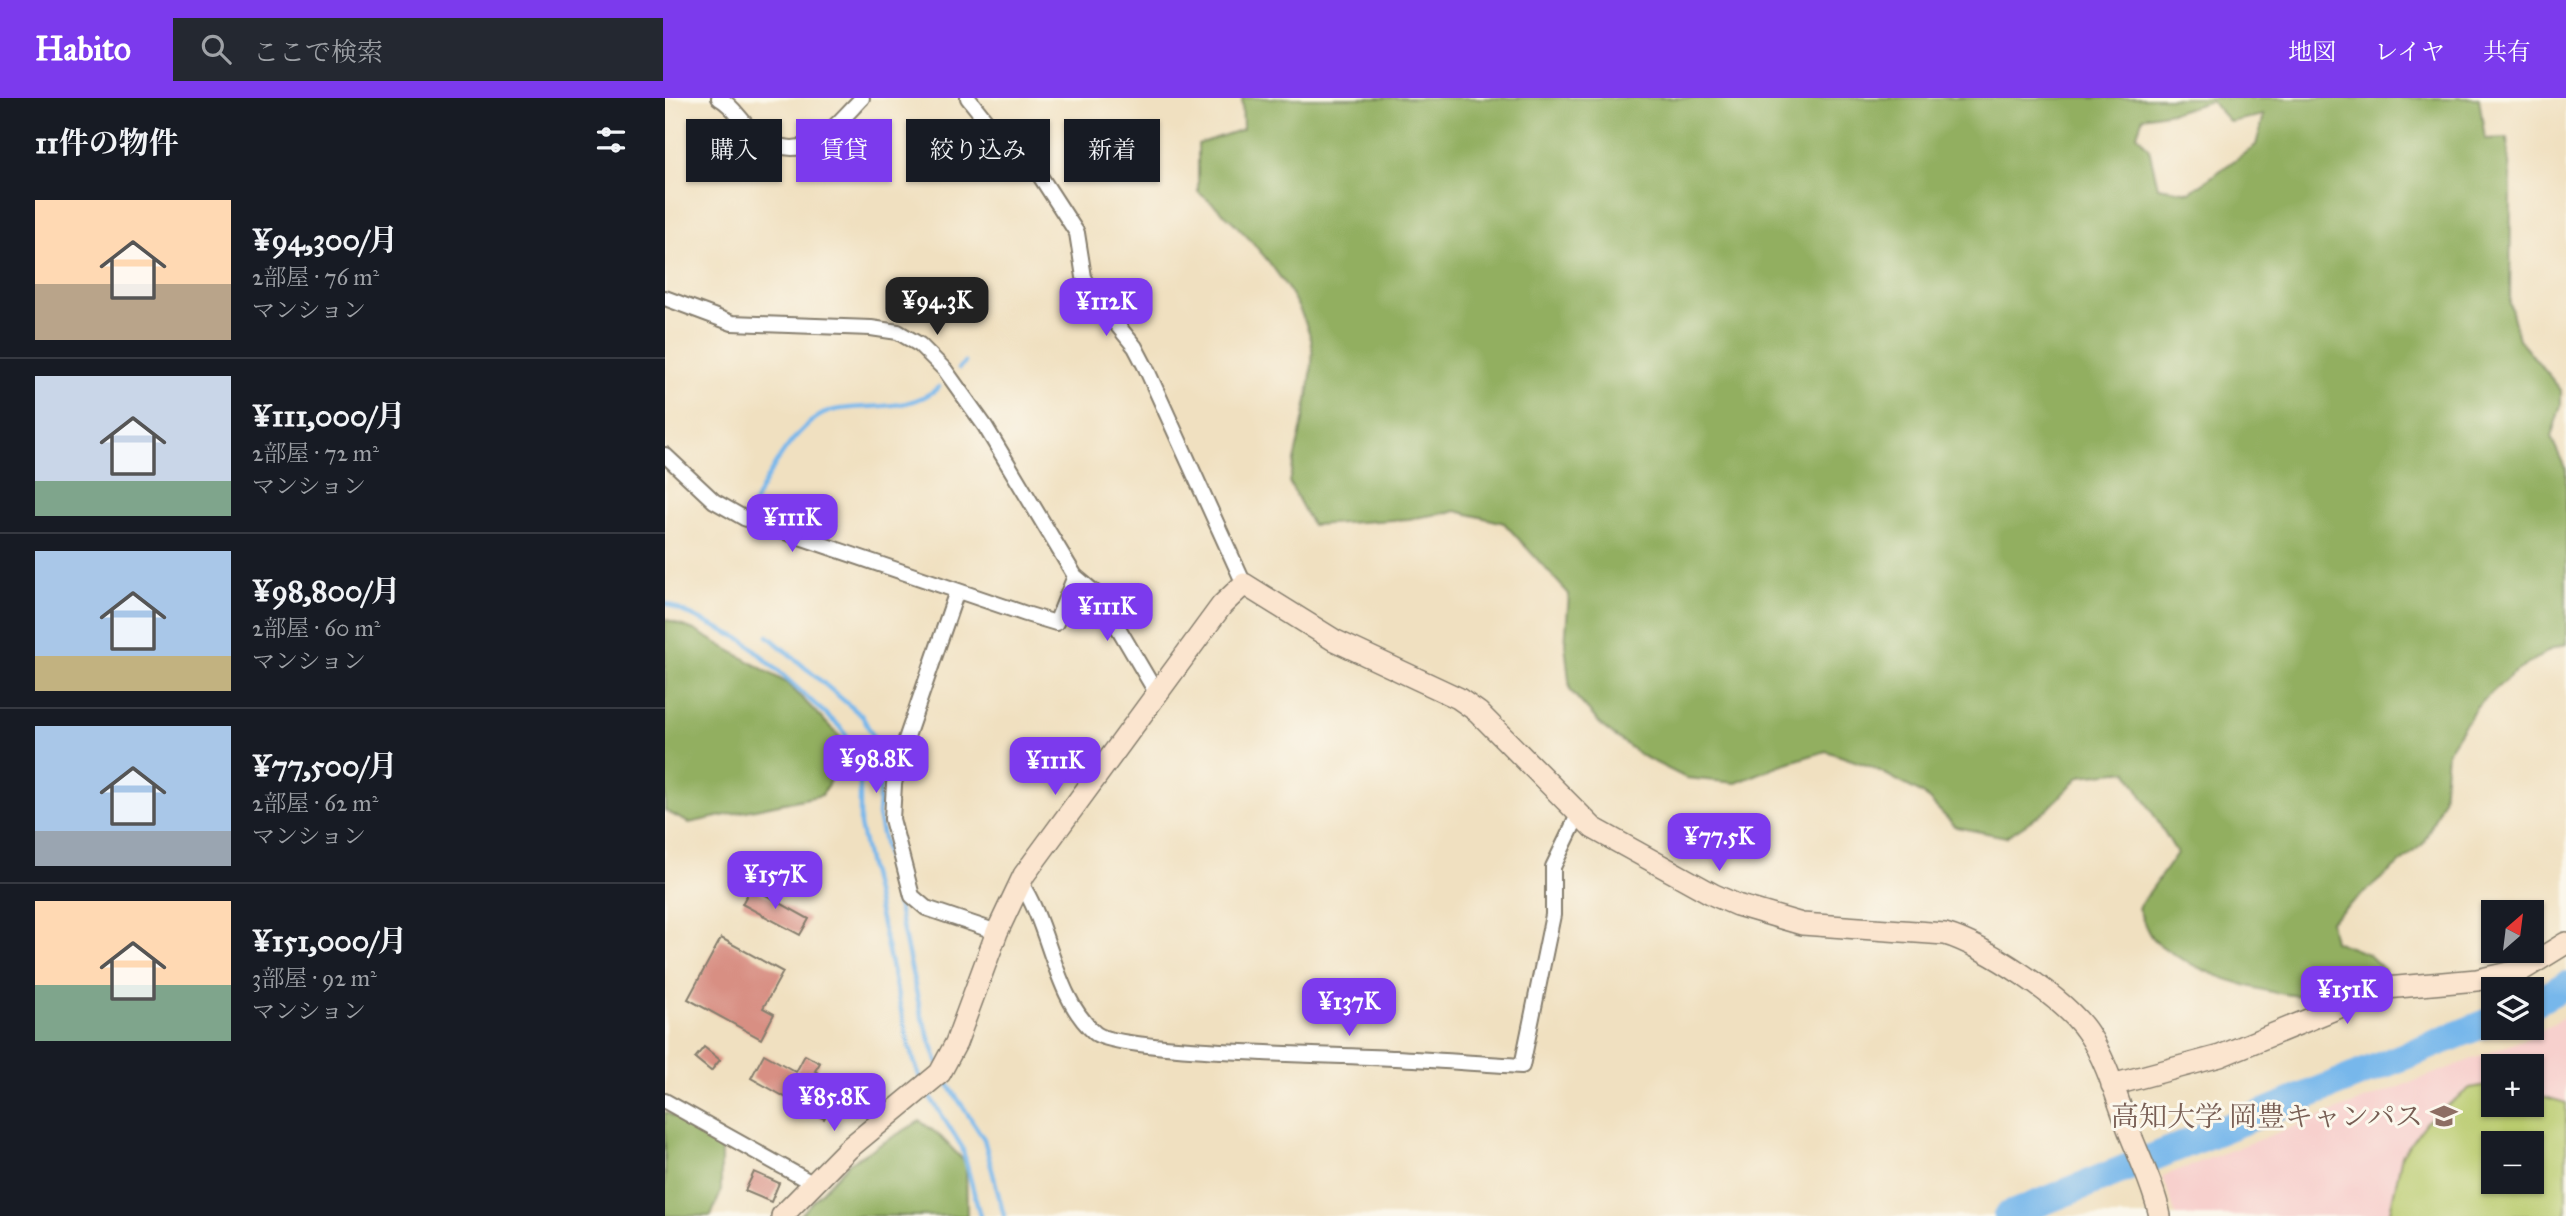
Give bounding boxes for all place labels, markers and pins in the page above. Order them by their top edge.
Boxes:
pin: ¥94.3K [880,278,994,337]
pin: ¥112K [1057,278,1155,338]
pin: ¥111K [743,494,841,554]
pin: ¥111K [1058,584,1156,643]
pin: ¥98.8K [819,736,933,795]
pin: ¥111K [1006,738,1104,797]
pin: ¥77.5K [1662,814,1776,873]
pin: ¥157K [726,852,824,911]
pin: ¥151K [2298,967,2396,1026]
pin: ¥137K [1300,978,1398,1038]
pin: ¥85.8K [777,1074,891,1133]
place label: 高知大学 岡豊キャンパス [2111,1099,2423,1134]
school or university icon: 高知大学 岡豊キャンパス [2429,1101,2459,1131]

